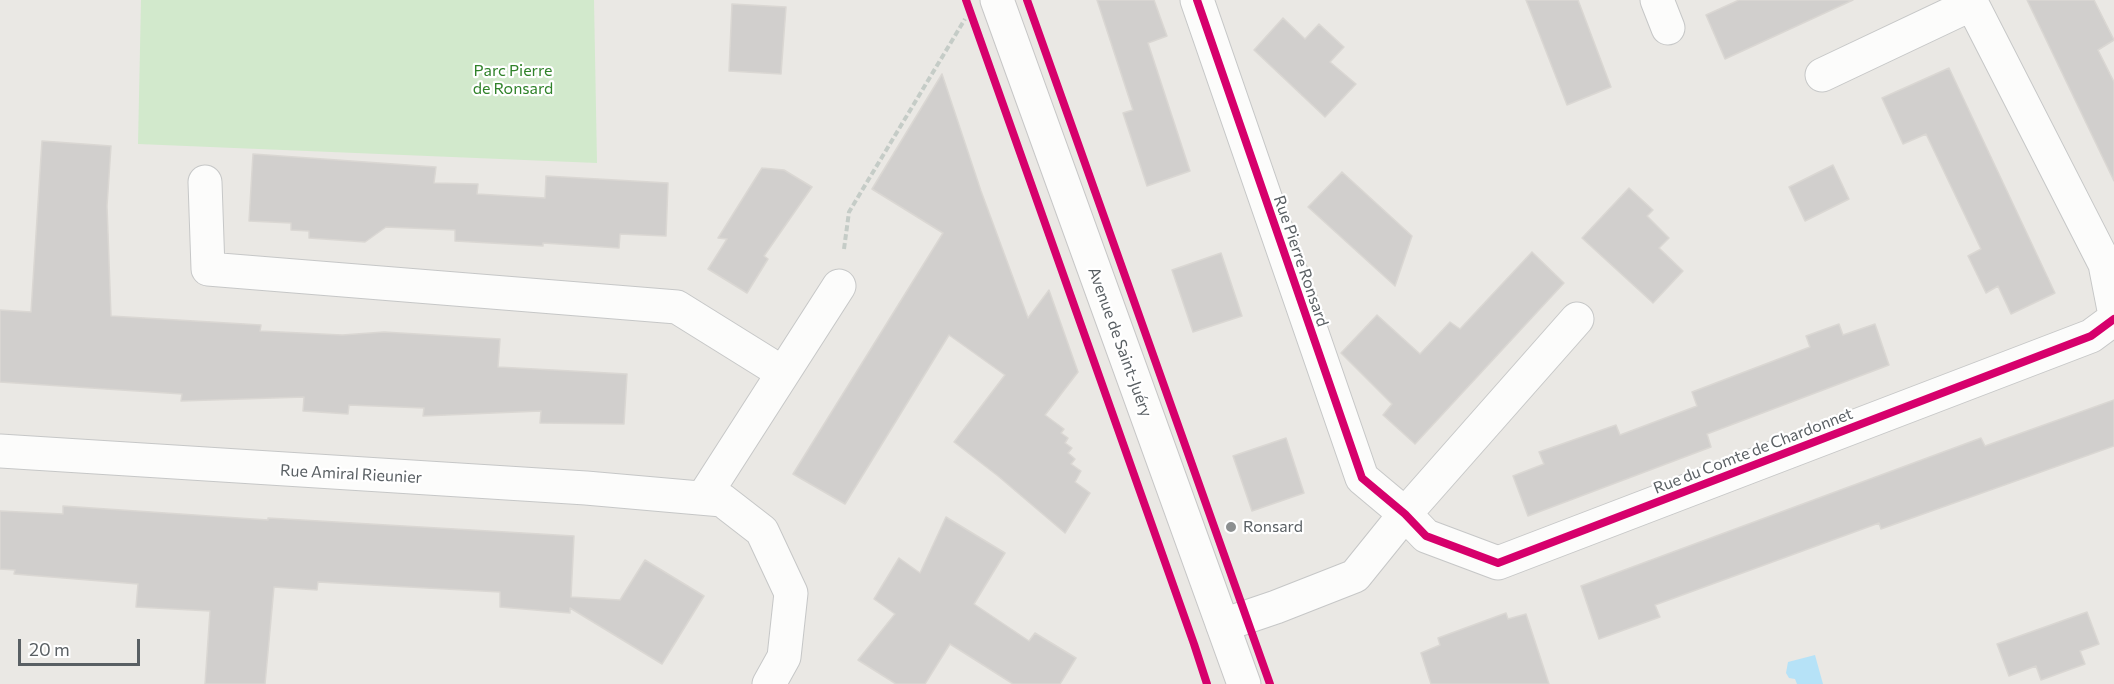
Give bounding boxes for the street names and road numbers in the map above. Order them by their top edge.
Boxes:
street label: Rue Pierre Ronsard [1270,193,1332,329]
street label: Avenue de Saint-Juéry [1084,264,1156,420]
street label: Rue du Comte de Chardonnet [1651,404,1855,498]
street label: Rue Amiral Rieunier [279,461,423,487]

